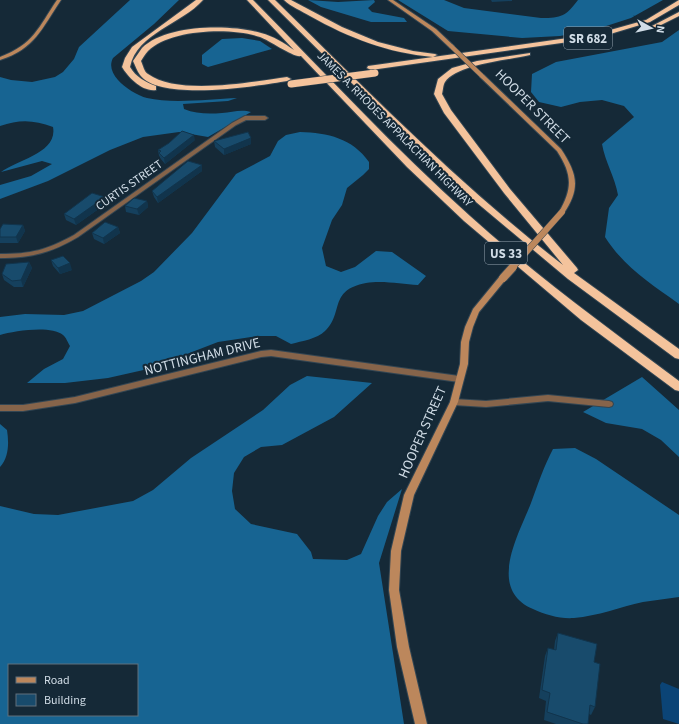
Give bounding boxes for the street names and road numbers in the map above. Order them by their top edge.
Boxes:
road number: SR 682 [564,27,612,49]
street label: JAMES A. RHODES APPALACHIAN HIGHWAY [313,48,476,211]
street label: HOOPER STREET [490,65,575,149]
street label: CURTIS STREET [92,156,167,215]
road number: US 33 [485,242,527,264]
street label: NOTTINGHAM DRIVE [142,333,262,381]
street label: HOOPER STREET [394,383,452,482]

